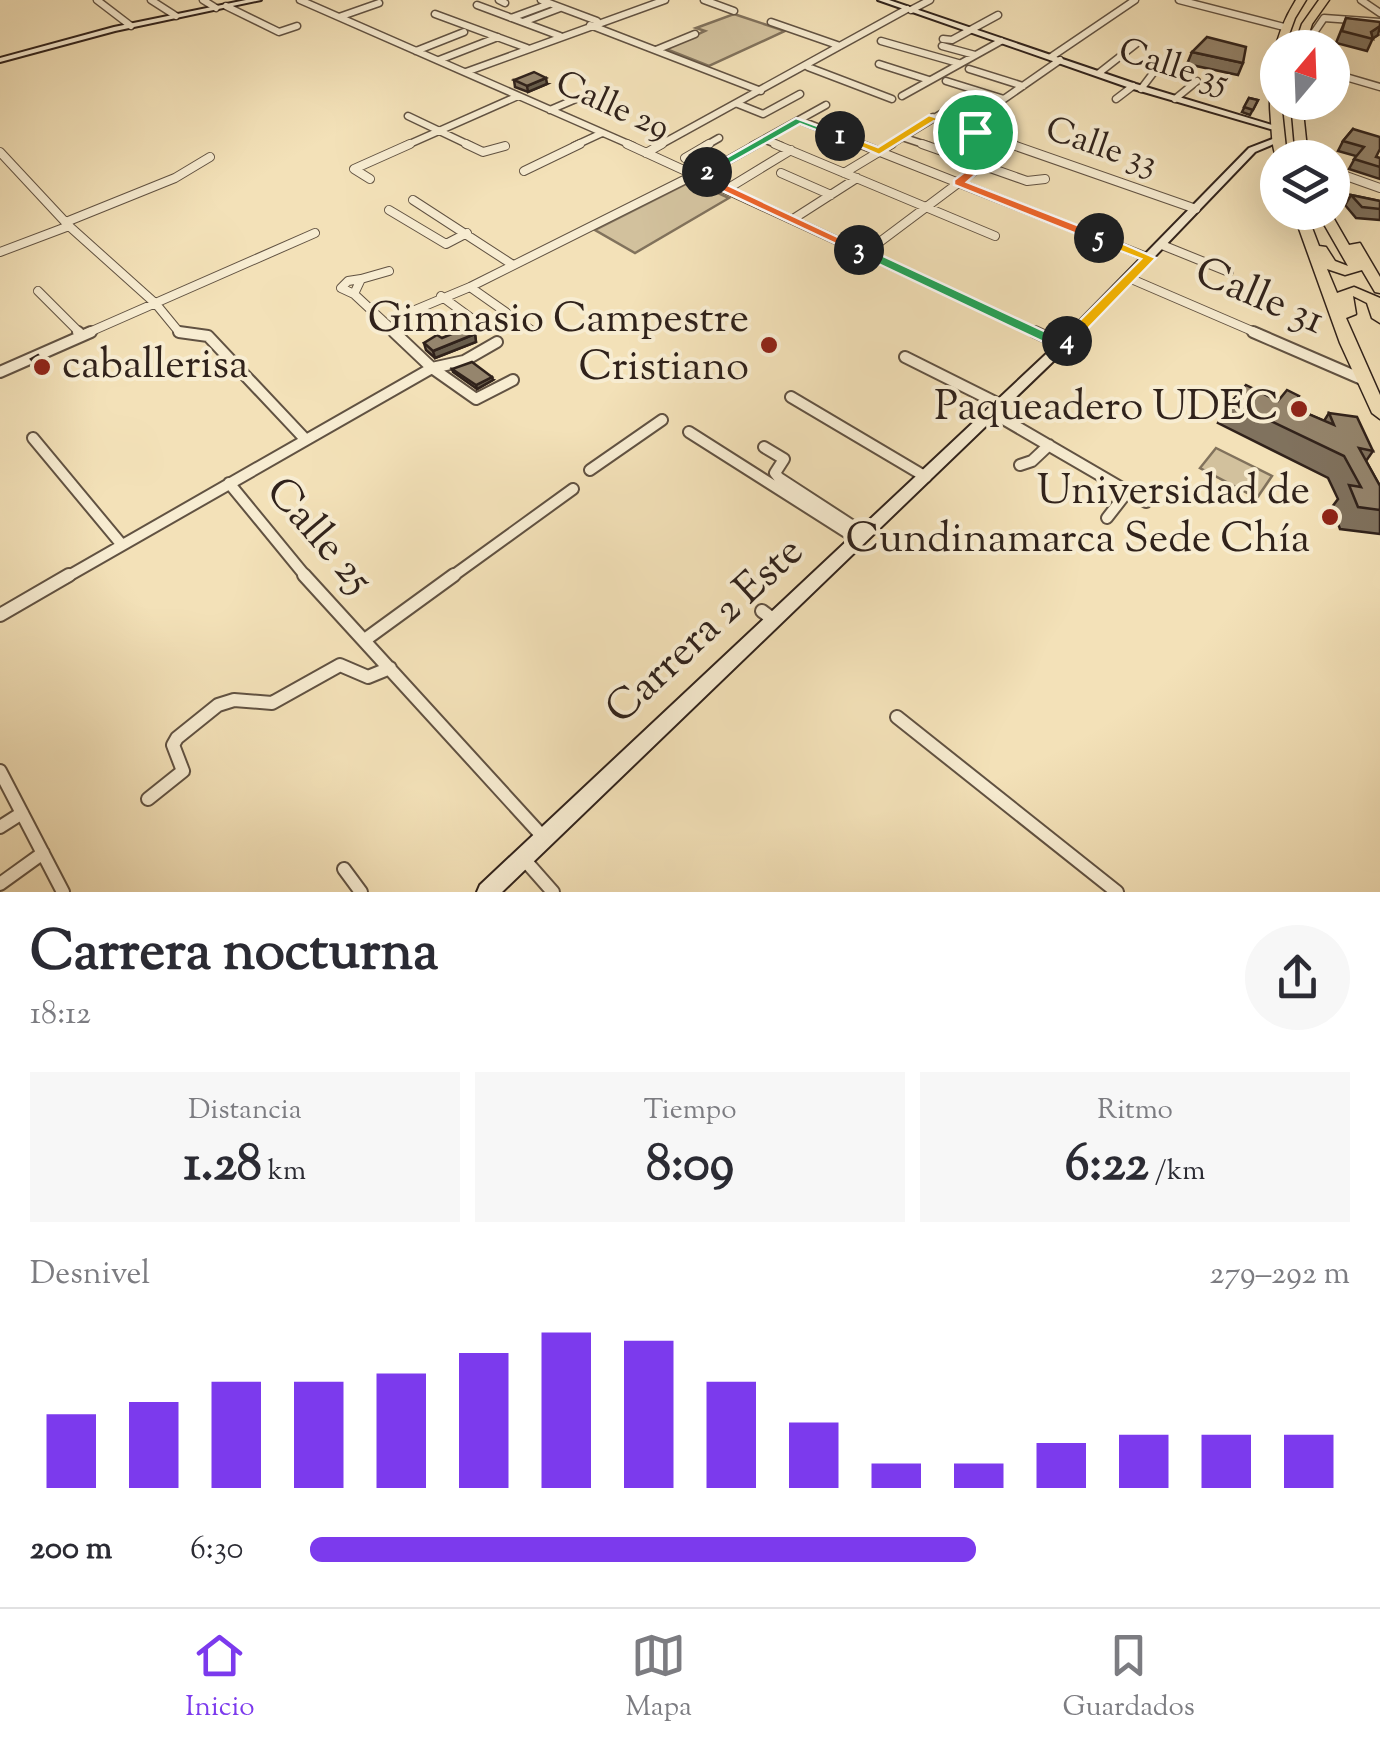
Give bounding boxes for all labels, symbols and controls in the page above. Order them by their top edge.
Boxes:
street label: Calle 35 [1111,26,1235,110]
north arrow [1260,30,1350,120]
map controls [1260,30,1350,230]
street label: Calle 29 [547,59,677,155]
pin [933,90,1018,175]
icon: arrive [948,105,1003,160]
street label: Calle 33 [1038,105,1164,191]
pin: 1 [815,111,865,161]
text: 1 [835,116,845,156]
button: layers [1260,140,1350,230]
pin: 2 [682,147,732,197]
text: 2 [700,152,714,192]
pin: 5 [1074,213,1124,263]
text: 5 [1094,218,1104,258]
pin: 3 [834,225,884,275]
text: 3 [853,230,865,270]
street label: Calle 31 [1185,244,1333,352]
place label: Gimnasio Campestre Cristiano [368,291,749,399]
pin: 4 [1042,316,1092,366]
text: 4 [1060,321,1074,361]
marker: Gimnasio Campestre Cristiano [758,334,780,356]
place label: caballerisa [62,337,248,397]
marker: caballerisa [31,356,53,378]
place label: Paqueadero UDEC [934,379,1279,439]
marker: Paqueadero UDEC [1288,398,1310,420]
place label: Universidad de Cundinamarca Sede Chía [845,463,1310,571]
street label: Calle 25 [250,465,386,609]
marker: Universidad de Cundinamarca Sede Chía [1319,506,1341,528]
street label: Carrera 2 Este [594,524,818,740]
text: Carrera nocturna [30,915,438,994]
button: share [1245,925,1350,1030]
text: 18:12 [30,992,91,1038]
text: Distancia [188,1091,302,1131]
text: Tiempo [644,1091,736,1131]
text: Ritmo [1097,1091,1173,1131]
text: 1.28 [184,1131,262,1203]
text: 8:09 [646,1131,734,1203]
text: 6:22 [1065,1131,1149,1203]
text: km [262,1152,306,1192]
text: /km [1149,1152,1205,1192]
text: Desnivel [30,1252,150,1298]
text: 279–292 m [1210,1252,1350,1298]
text: 200 m [30,1527,112,1573]
text: 6:30 [190,1527,243,1573]
tab: Inicio [185,1628,255,1728]
tab: Mapa [625,1628,692,1728]
tab: Guardados [1062,1628,1195,1728]

